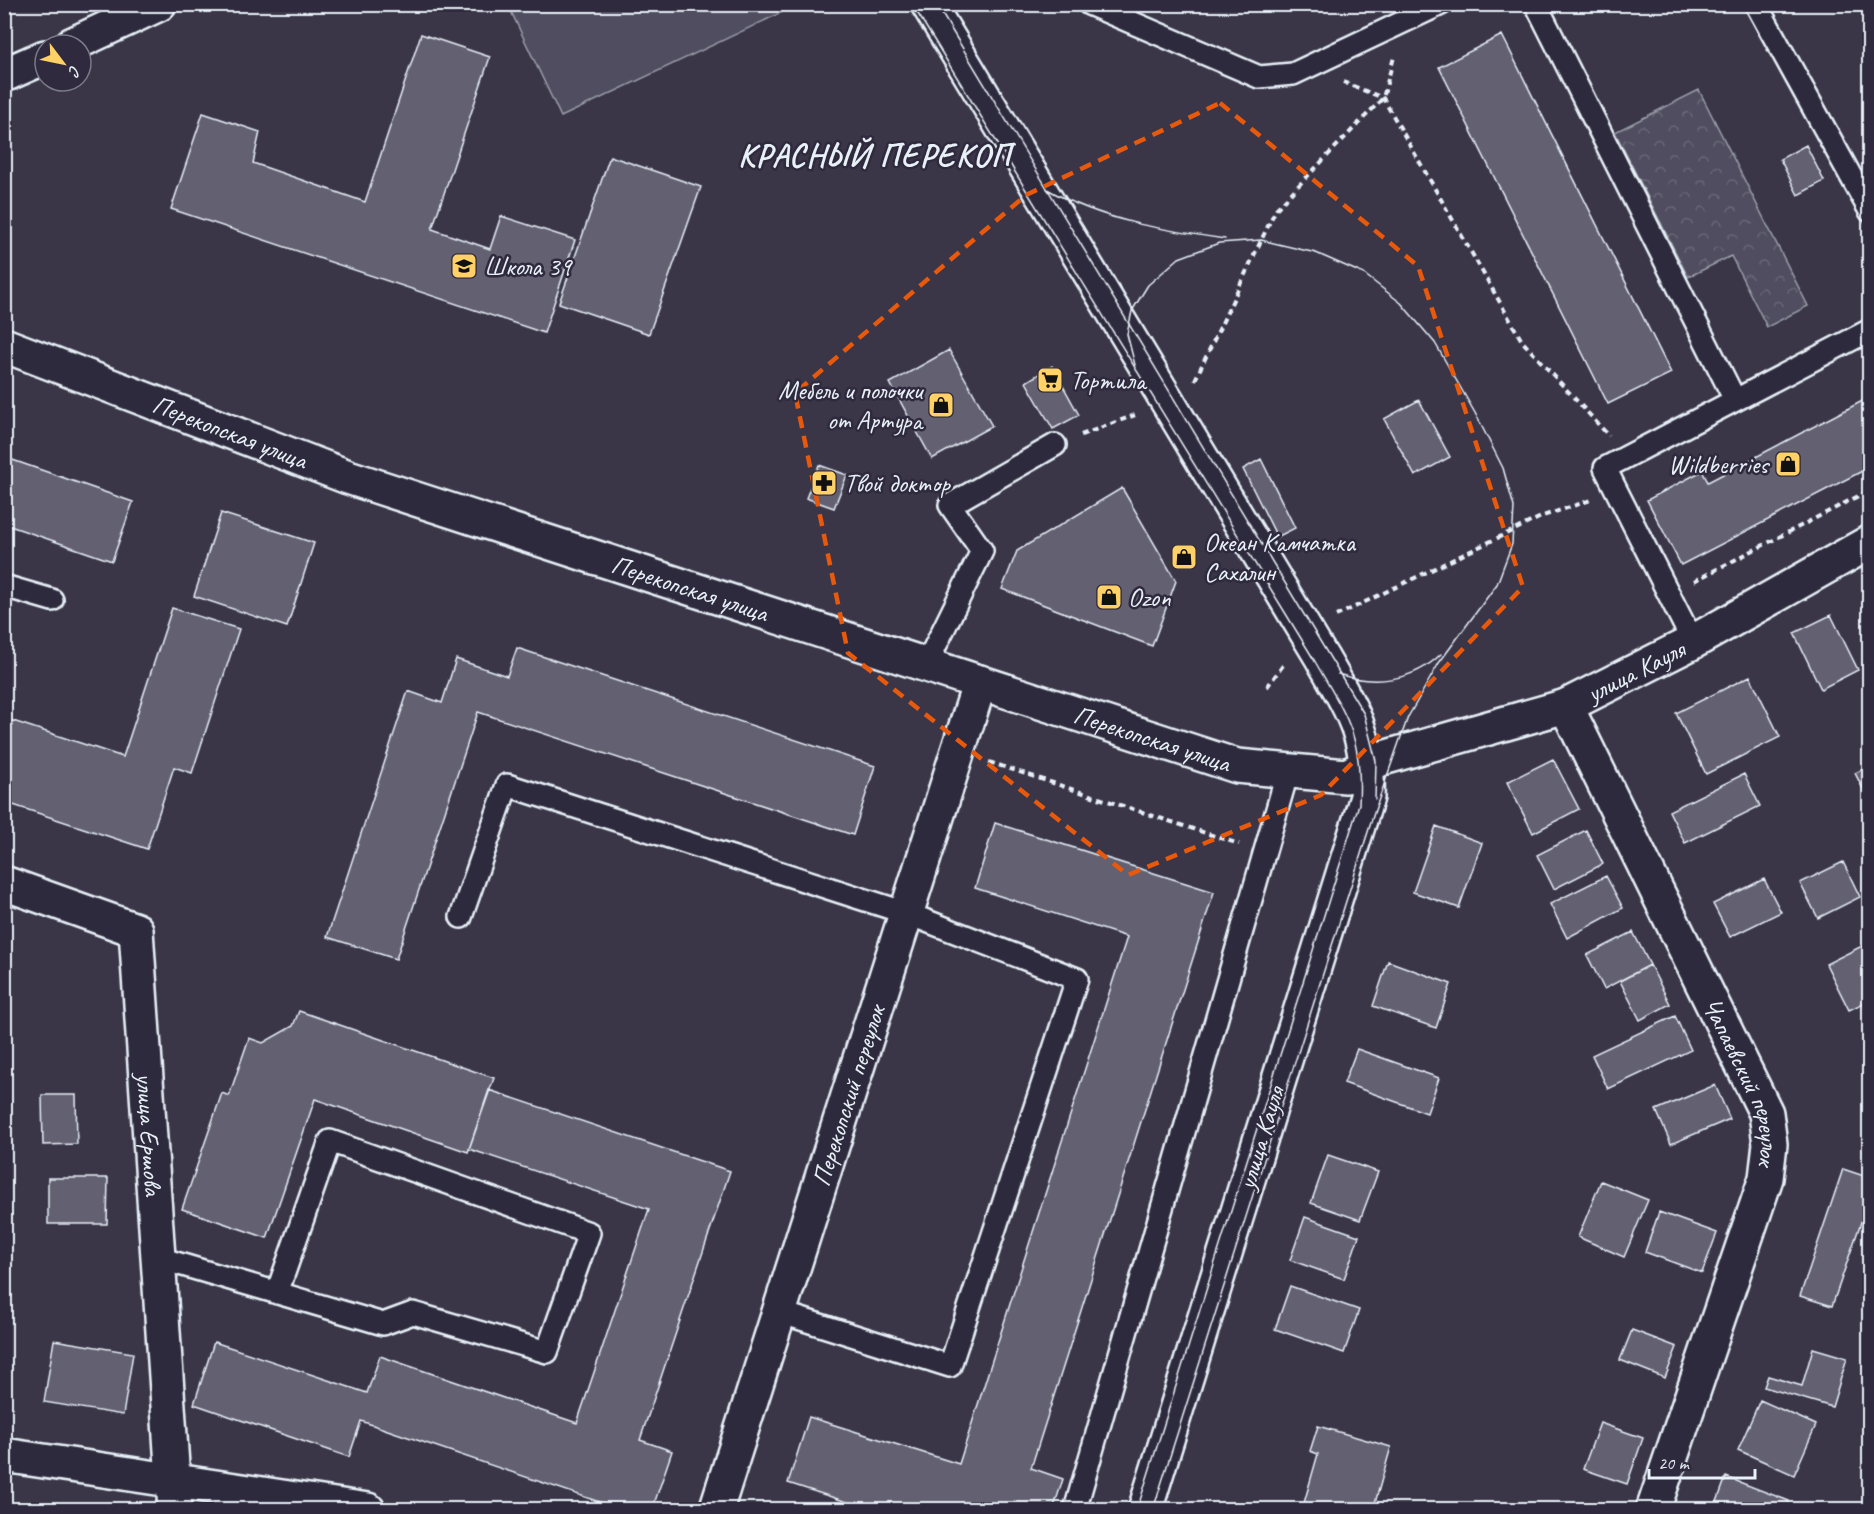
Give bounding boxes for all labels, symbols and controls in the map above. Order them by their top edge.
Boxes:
north arrow [33,33,93,93]
text: С [63,62,85,81]
district label: КРАСНЫЙ ПЕРЕКОП [738,135,1016,176]
place label: Школа 39 [484,250,573,283]
school or university icon: Школа 39 [449,251,479,281]
place label: Тортила [1070,364,1148,397]
supermarket icon: Тортила [1035,365,1065,395]
place label: Мебель и полочки от Артура [778,374,925,437]
street label: Перекопская улица [148,387,313,477]
shop icon: Мебель и полочки от Артура [926,390,956,420]
place label: Wildberries [1668,448,1770,481]
shop icon: Wildberries [1773,449,1803,479]
place label: Твой доктор [844,467,951,500]
pharmacy icon: Твой доктор [809,468,839,498]
place label: Океан Камчатка Сахалин [1204,526,1357,589]
shop icon: Океан Камчатка Сахалин [1169,542,1199,572]
street label: Перекопская улица [607,547,774,629]
place label: Ozon [1128,581,1171,614]
shop icon: Ozon [1094,582,1124,612]
street label: улица Кауля [1579,631,1692,710]
street label: Перекопская улица [1070,698,1236,780]
street label: Чапаевский переулок [1695,992,1787,1170]
street label: Перекопский переулок [804,999,893,1190]
street label: улица Ершова [129,1070,170,1198]
street label: улица Кауля [1229,1081,1293,1195]
scale bar [1649,1442,1756,1480]
text: 20 m [1658,1452,1691,1474]

